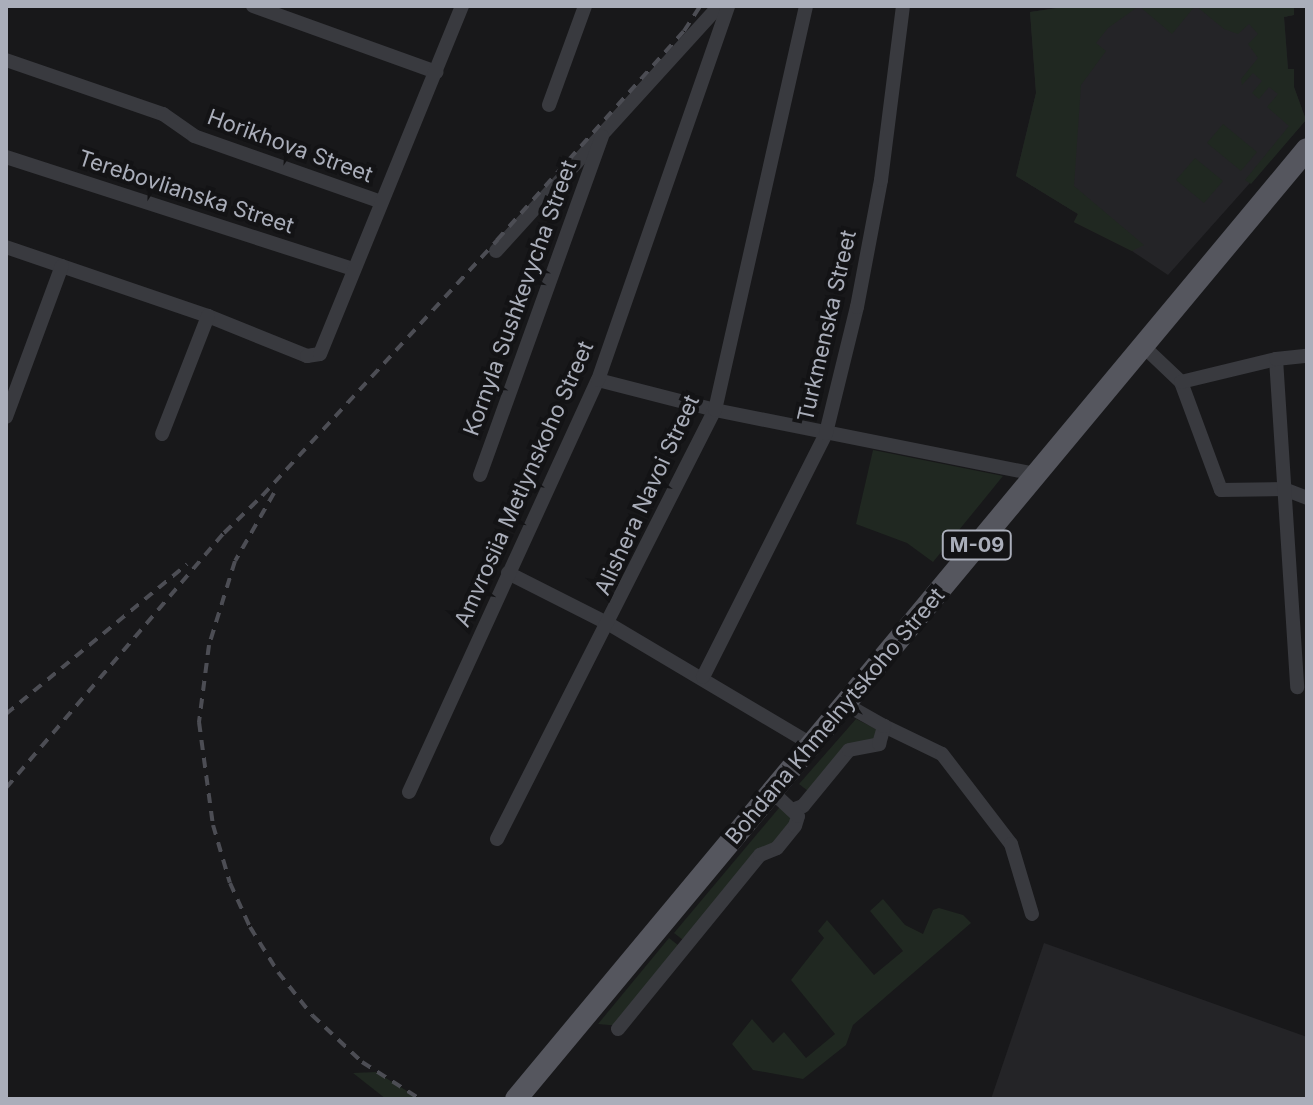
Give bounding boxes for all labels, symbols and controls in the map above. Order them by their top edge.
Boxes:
street label: Horikhova Street [204,104,376,188]
street label: Terebovlianska Street [75,145,297,239]
street label: Kornyla Sushkevycha Street [458,157,582,439]
street label: Turkmenska Street [792,228,862,424]
street label: Amvrosiia Metlynskoho Street [449,337,599,631]
street label: Alishera Navoi Street [589,391,705,599]
road number: М-09 [941,529,1013,561]
street label: Bohdana Khmelnytskoho Street [720,583,950,849]

